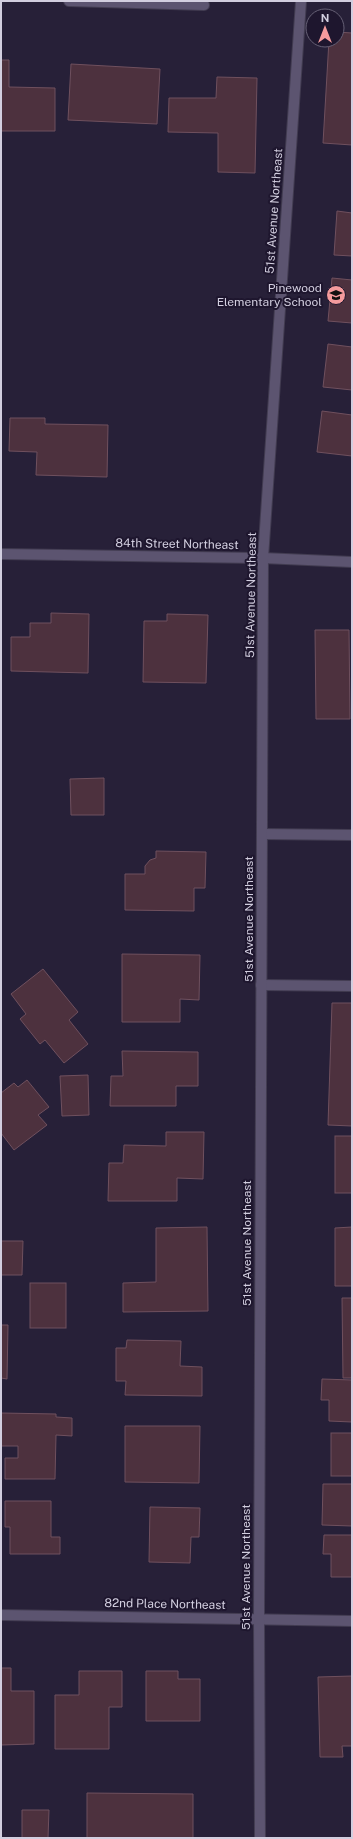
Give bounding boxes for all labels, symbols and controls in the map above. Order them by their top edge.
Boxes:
north arrow [305,8,345,48]
text: N [321,12,329,24]
street label: 51st Avenue Northeast [263,147,285,274]
place label: Pinewood Elementary School [217,281,322,309]
school or university icon: Pinewood Elementary School [325,284,347,306]
street label: 51st Avenue Northeast [243,532,259,658]
street label: 84th Street Northeast [115,536,239,552]
street label: 51st Avenue Northeast [242,856,256,982]
street label: 51st Avenue Northeast [240,1180,254,1306]
street label: 51st Avenue Northeast [239,1504,253,1630]
street label: 82nd Place Northeast [104,1596,226,1612]

